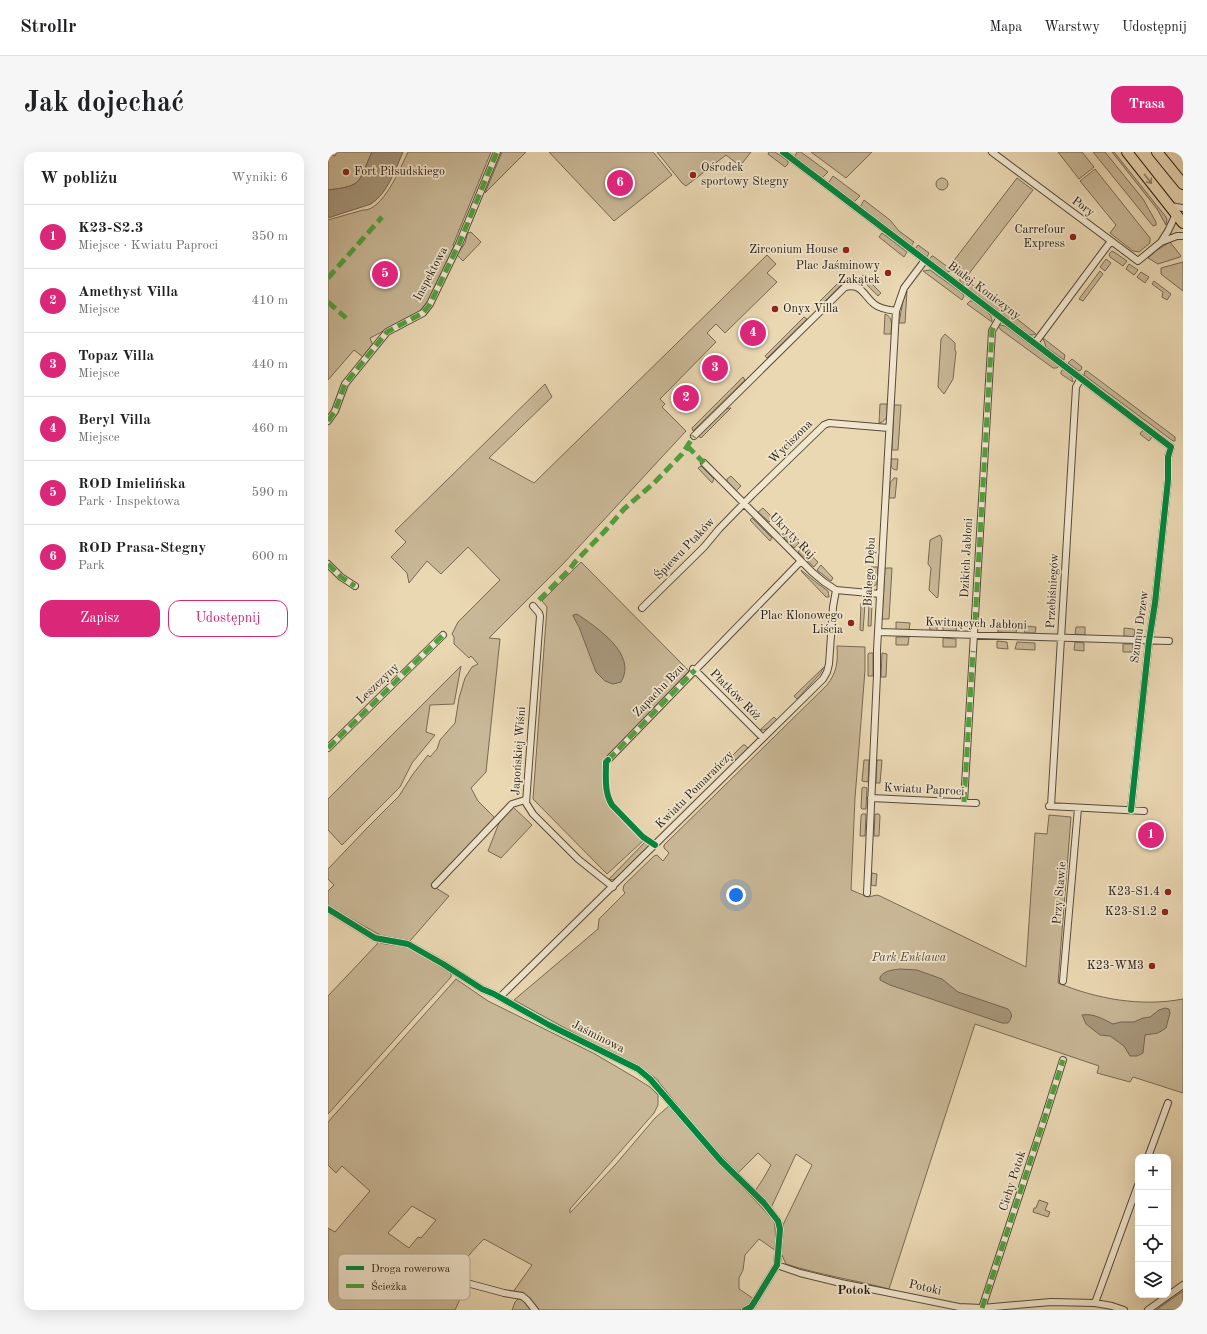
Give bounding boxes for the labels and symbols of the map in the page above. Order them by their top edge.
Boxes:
place label: Ośrodek sportowy Stegny [701,162,789,188]
place label: Fort Piłsudskiego [354,166,445,178]
marker: Fort Piłsudskiego [341,167,351,177]
pin: 6 [607,168,633,198]
marker: Ośrodek sportowy Stegny [688,170,698,180]
one-way arrow [1144,174,1153,185]
street label: Pory [1069,195,1097,220]
place label: Carrefour Express [1014,224,1065,250]
marker: Carrefour Express [1068,232,1078,242]
place label: Zirconium House [749,244,838,256]
street label: Inspektowa [412,245,450,303]
marker: Zirconium House [841,245,851,255]
pin: 5 [372,259,398,289]
place label: Plac Jaśminowy Zakątek [796,260,881,286]
street label: Białej Koniczyny [945,260,1023,323]
marker: Plac Jaśminowy Zakątek [883,268,893,278]
place label: Onyx Villa [783,303,838,315]
marker: Onyx Villa [770,304,780,314]
pin: 4 [740,318,766,348]
pin: 3 [702,353,728,383]
pin: 2 [673,383,699,413]
street label: Wyciszona [767,418,815,466]
street label: Ukryty Raj [767,511,817,561]
street label: Śpiewu Ptaków [650,512,718,582]
street label: Dzikich Jabłoni [959,518,975,598]
street label: Białego Dębu [862,536,878,607]
street label: Przebiśniegów [1045,552,1061,629]
street label: Szumu Drzew [1129,589,1151,664]
place label: Plac Klonowego Liścia [760,610,843,636]
street label: Kwitnących Jabłoni [925,616,1027,632]
marker: Plac Klonowego Liścia [846,618,856,628]
street label: Leszczyny [354,661,402,707]
street label: Zapachu Bzu [631,662,687,719]
street label: Płatków Róż [707,667,763,723]
street label: Japońskiej Wiśni [510,706,528,796]
street label: Kwiatu Pomarańczy [654,748,737,831]
street label: Kwiatu Paproci [883,782,965,798]
pin: 1 [1138,820,1164,850]
street label: Przy Stawie [1051,860,1069,925]
your location [726,885,746,905]
place label: K23-S1.4 [1108,886,1160,898]
marker: K23-S1.4 [1163,887,1173,897]
place label: K23-S1.2 [1105,906,1157,918]
marker: K23-S1.2 [1160,907,1170,917]
park label: Park Enklawa [871,952,947,964]
place label: K23-WM3 [1087,960,1144,972]
marker: K23-WM3 [1147,961,1157,971]
street label: Jaśminowa [570,1019,626,1055]
street label: Cichy Potok [998,1149,1028,1213]
legend [338,1254,470,1300]
text: Droga rowerowa [371,1264,451,1275]
street label: Potoki [908,1278,942,1298]
text: Ścieżka [371,1280,407,1293]
district label: Potok [837,1284,871,1297]

